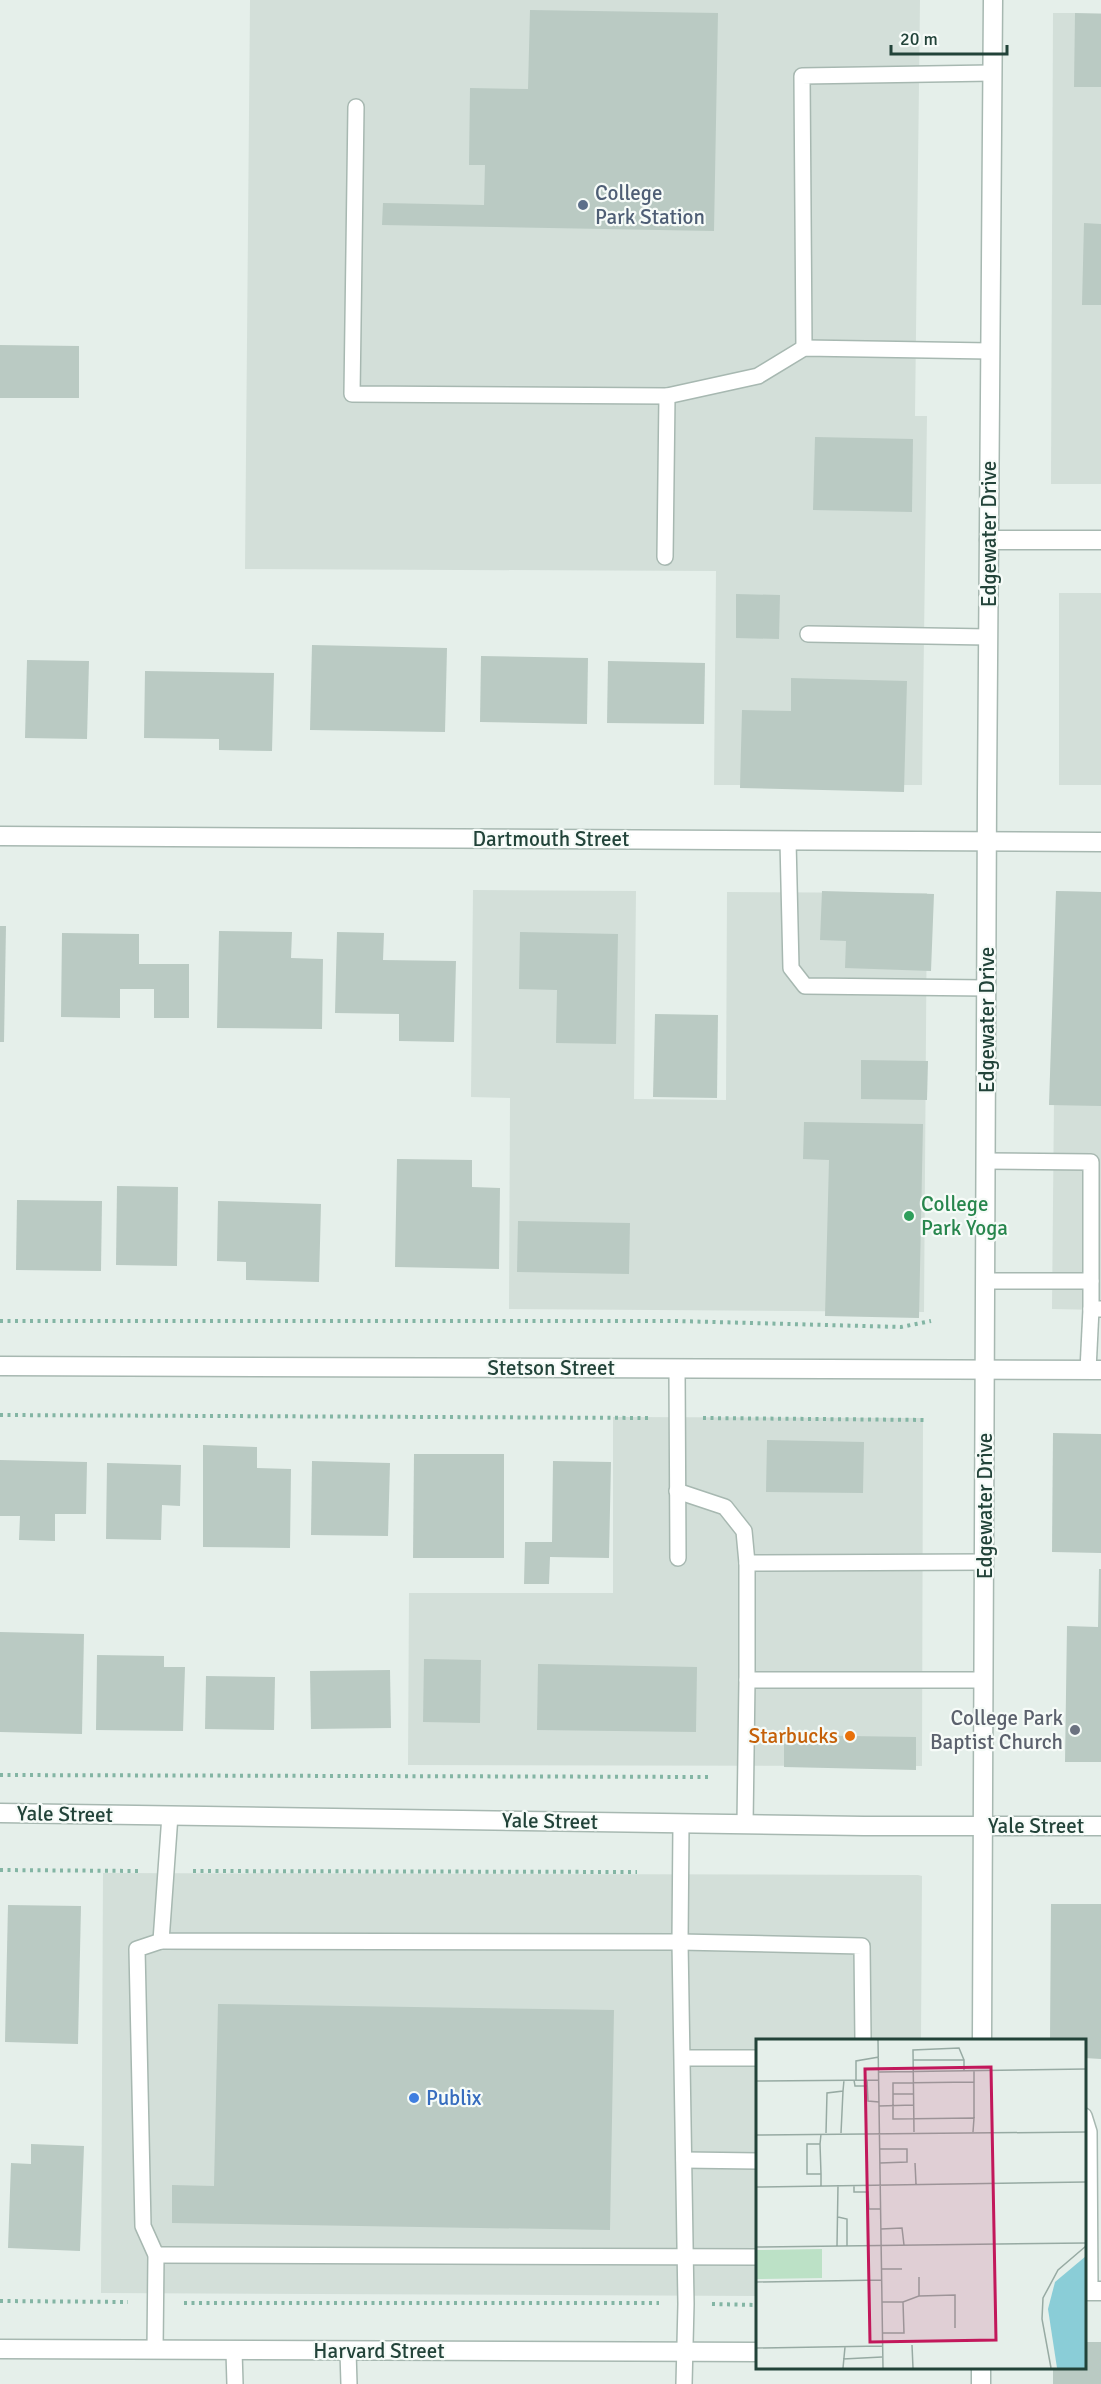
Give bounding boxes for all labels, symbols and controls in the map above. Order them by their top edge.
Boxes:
scale bar [891,18,1006,56]
text: 20 m [900,28,938,50]
place label: College Park Station [595,180,705,230]
marker: College Park Station [576,198,590,212]
street label: Edgewater Drive [976,461,1002,607]
street label: Dartmouth Street [473,826,629,852]
street label: Edgewater Drive [974,947,1000,1093]
place label: College Park Yoga [921,1191,1008,1241]
marker: College Park Yoga [902,1209,916,1223]
street label: Stetson Street [487,1355,615,1381]
street label: Edgewater Drive [972,1433,998,1579]
place label: College Park Baptist Church [930,1705,1063,1755]
place label: Starbucks [748,1723,838,1749]
marker: College Park Baptist Church [1068,1723,1082,1737]
marker: Starbucks [843,1729,857,1743]
street label: Yale Street [17,1800,113,1828]
street label: Yale Street [502,1807,598,1835]
street label: Yale Street [988,1813,1084,1839]
inset map [756,2039,1086,2369]
place label: Publix [426,2085,482,2111]
marker: Publix [407,2091,421,2105]
street label: Harvard Street [313,2338,445,2364]

